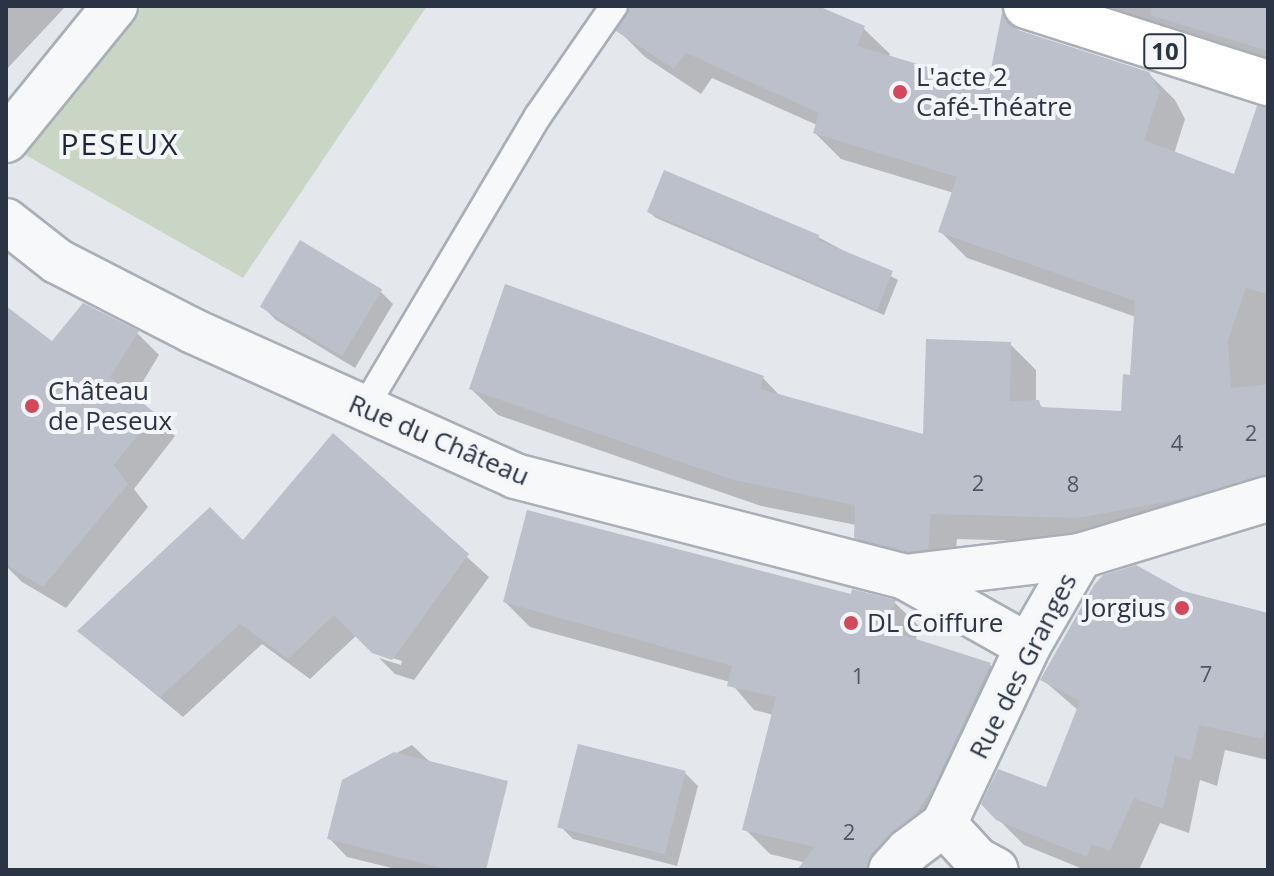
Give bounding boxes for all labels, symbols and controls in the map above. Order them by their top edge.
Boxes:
road number: 10 [1143,31,1187,71]
place label: L'acte 2 Café-Théatre [916,61,1072,122]
marker: L'acte 2 Café-Théatre [891,83,909,101]
district label: PESEUX [60,126,180,162]
place label: Château de Peseux [48,375,172,436]
street label: Rue du Château [344,388,534,492]
marker: Château de Peseux [23,397,41,415]
house number: 2 [1245,420,1257,446]
house number: 4 [1171,430,1183,456]
house number: 2 [972,470,984,496]
house number: 8 [1067,471,1079,497]
street label: Rue des Granges [963,568,1083,764]
place label: Jorgius [1084,592,1166,624]
marker: Jorgius [1173,599,1191,617]
place label: DL Coiffure [867,607,1003,639]
marker: DL Coiffure [842,614,860,632]
house number: 7 [1200,661,1212,687]
house number: 1 [852,663,864,689]
house number: 2 [843,819,855,845]

